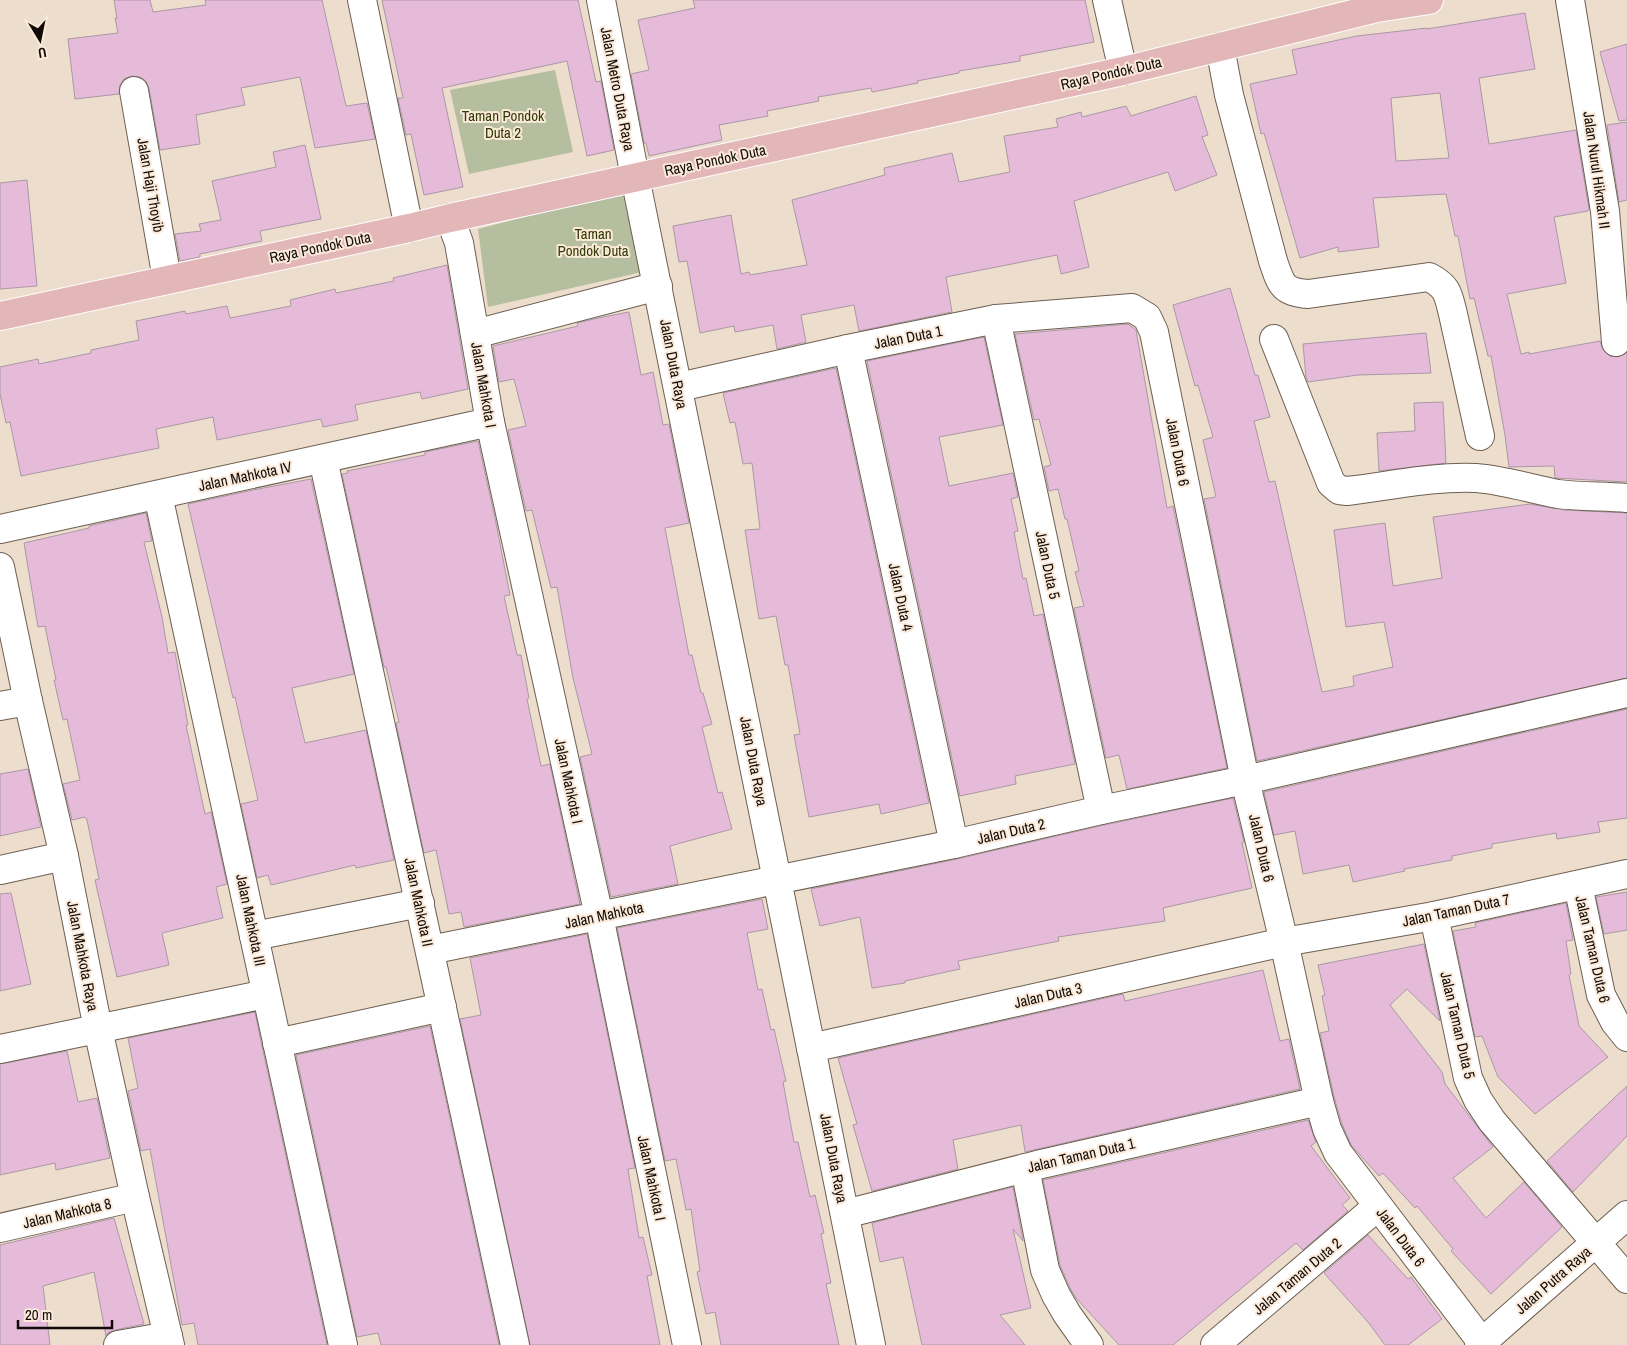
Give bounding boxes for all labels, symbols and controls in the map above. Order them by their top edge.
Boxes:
north arrow [15,15,65,65]
street label: Jalan Metro Duta Raya [596,25,640,153]
text: U [37,43,48,62]
street label: Raya Pondok Duta [1058,51,1164,95]
park label: Taman Pondok Duta 2 [462,105,545,143]
street label: Jalan Nurul Hikmah II [1578,110,1616,230]
street label: Jalan Haji Thoyib [132,136,170,234]
street label: Raya Pondok Duta [662,139,768,181]
park label: Taman Pondok Duta [557,223,629,261]
street label: Raya Pondok Duta [267,226,373,268]
street label: Jalan Duta Raya [655,317,693,411]
street label: Jalan Duta 1 [872,320,944,354]
street label: Jalan Mahkota I [466,340,502,430]
street label: Jalan Duta 6 [1161,416,1195,488]
street label: Jalan Mahkota IV [196,456,294,496]
street label: Jalan Duta 5 [1031,529,1065,601]
street label: Jalan Duta 4 [884,561,918,633]
street label: Jalan Duta Raya [735,714,773,808]
street label: Jalan Mahkota I [550,736,588,826]
street label: Jalan Duta 6 [1244,812,1280,884]
street label: Jalan Duta 2 [975,813,1047,849]
street label: Jalan Mahkota II [399,856,439,948]
street label: Jalan Mahkota III [231,872,271,968]
street label: Jalan Taman Duta 7 [1400,888,1512,932]
street label: Jalan Taman Duta 6 [1570,893,1616,1005]
street label: Jalan Mahkota [563,896,645,934]
street label: Jalan Mahkota Raya [62,899,104,1013]
street label: Jalan Taman Duta 5 [1435,969,1481,1081]
street label: Jalan Duta 3 [1012,977,1084,1013]
street label: Jalan Duta Raya [815,1111,853,1205]
street label: Jalan Taman Duta 1 [1025,1132,1137,1178]
street label: Jalan Mahkota I [633,1133,671,1223]
street label: Jalan Mahkota 8 [21,1193,113,1233]
street label: Jalan Duta 6 [1372,1203,1430,1271]
street label: Jalan Taman Duta 2 [1248,1233,1346,1319]
street label: Jalan Putra Raya [1511,1241,1596,1319]
scale bar [18,1298,111,1330]
text: 20 m [25,1304,52,1325]

